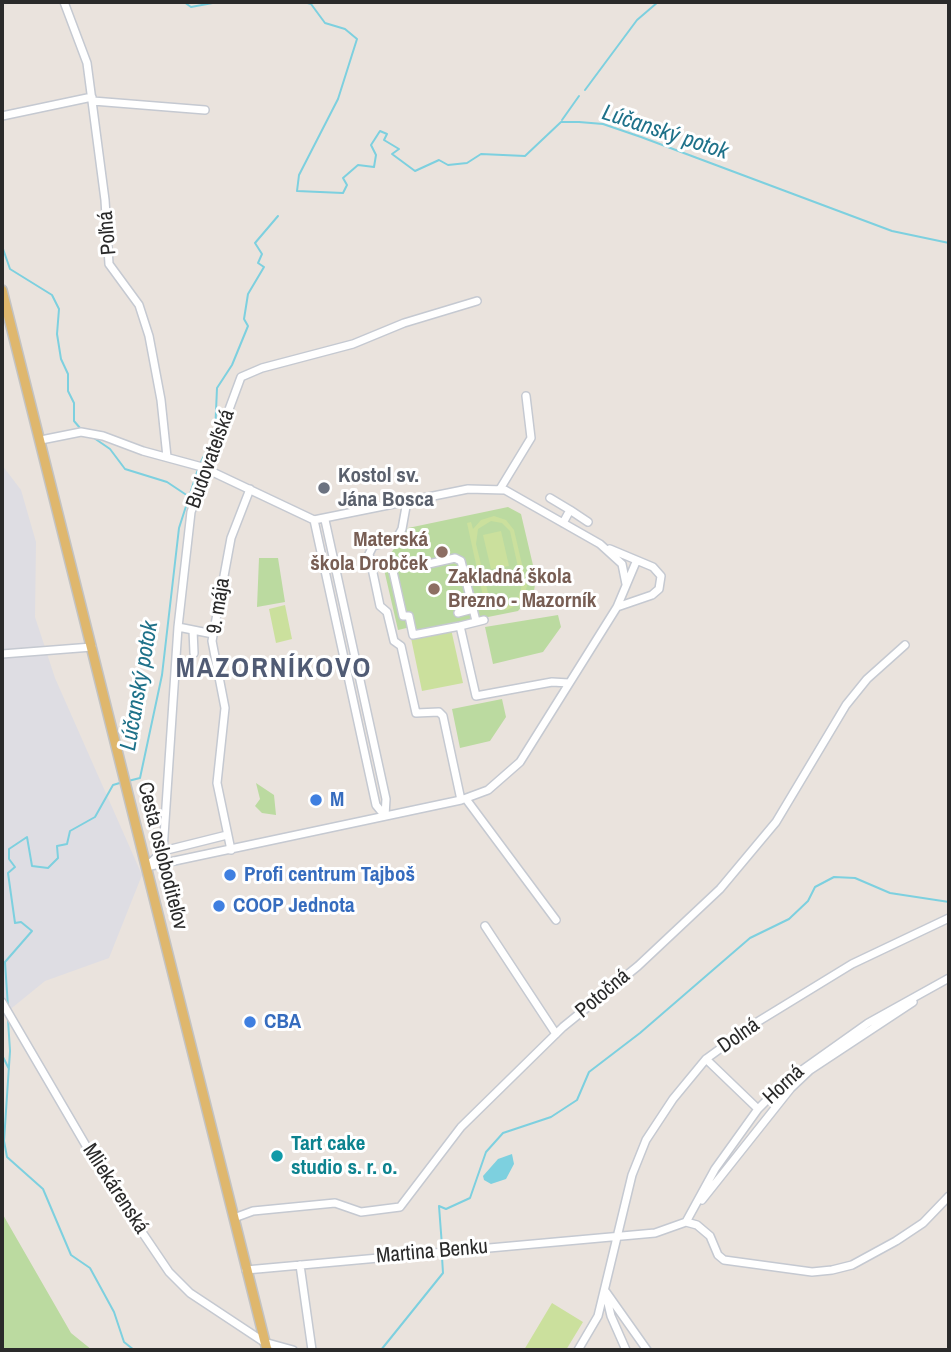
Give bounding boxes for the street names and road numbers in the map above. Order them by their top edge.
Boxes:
street label: Poľná [94,210,122,256]
street label: Budovateľská [181,406,241,512]
street label: 9. mája [202,576,236,636]
street label: Cesta osloboditeľov [131,780,193,932]
street label: Potočná [571,964,635,1024]
street label: Dolná [713,1013,765,1059]
street label: Horná [758,1060,810,1110]
street label: Mliekárenská [77,1139,153,1239]
street label: Martina Benku [375,1235,489,1269]

